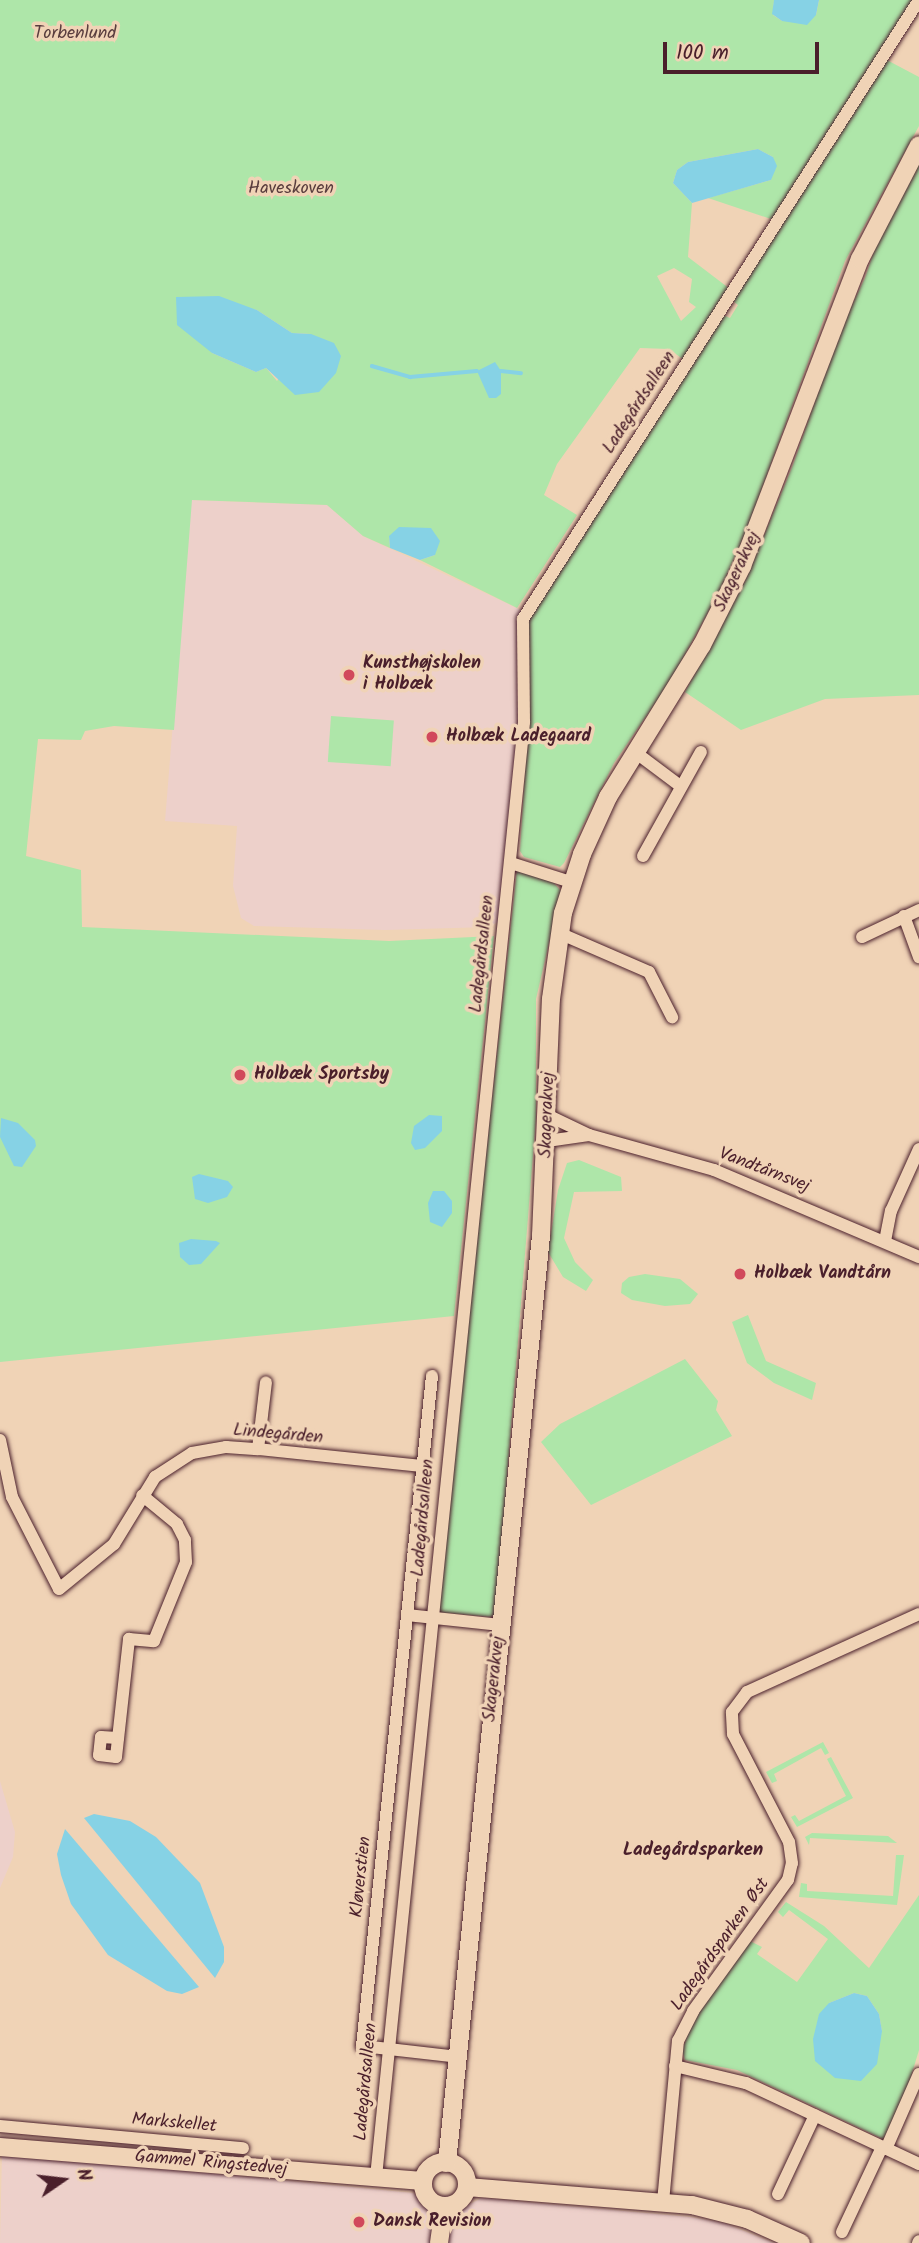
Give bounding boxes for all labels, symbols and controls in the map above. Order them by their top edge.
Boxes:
park label: Torbenlund [34,23,116,45]
scale bar [667,28,823,72]
text: 100 m [676,37,729,70]
park label: Haveskoven [248,178,334,200]
street label: Ladegårdsalleen [599,348,681,458]
street label: Skagerakvej [710,528,766,616]
place label: Kunsthøjskolen i Holbæk [363,654,481,696]
marker: Kunsthøjskolen i Holbæk [341,667,357,683]
place label: Holbæk Ladegaard [446,726,591,748]
marker: Holbæk Ladegaard [424,729,440,745]
street label: Ladegårdsalleen [466,894,500,1014]
place label: Holbæk Sportsby [254,1064,389,1086]
marker: Holbæk Sportsby [232,1067,248,1083]
street label: Skagerakvej [536,1072,560,1158]
street label: Vandtårnsvej [716,1144,812,1198]
place label: Holbæk Vandtårn [754,1263,891,1285]
marker: Holbæk Vandtårn [732,1266,748,1282]
street label: Lindegården [232,1420,324,1450]
street label: Ladegårdsalleen [408,1458,440,1578]
street label: Skagerakvej [480,1635,510,1723]
street label: Kløverstien [347,1835,377,1919]
district label: Ladegårdsparken [623,1840,763,1862]
street label: Ladegårdsparken Øst [667,1874,775,2016]
street label: Ladegårdsalleen [351,2022,383,2142]
street label: Markskellet [131,2110,217,2138]
north arrow [28,2145,98,2215]
street label: Gammel Ringstedvej [134,2147,288,2181]
text: N [67,2165,99,2184]
place label: Dansk Revision [373,2211,491,2233]
marker: Dansk Revision [351,2214,367,2230]

